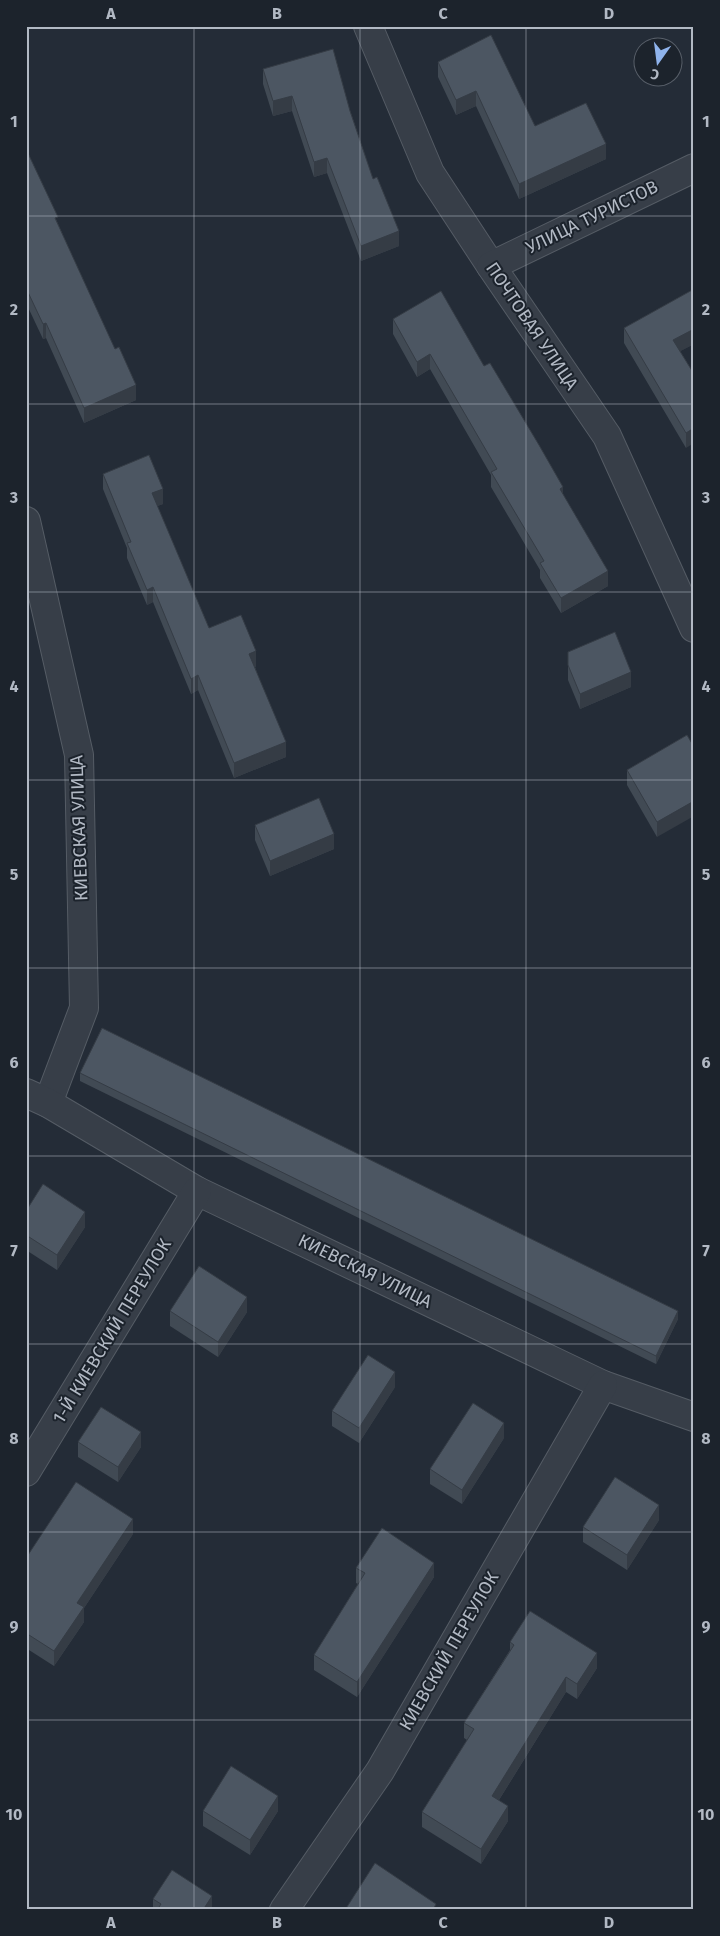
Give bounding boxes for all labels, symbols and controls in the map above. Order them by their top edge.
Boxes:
text: A [105,4,116,23]
text: B [272,4,282,23]
text: C [438,4,448,23]
text: D [604,4,614,23]
north arrow [632,38,682,88]
text: С [649,65,661,83]
text: 1 [10,112,18,131]
text: 1 [702,112,710,131]
street label: УЛИЦА ТУРИСТОВ [522,175,662,259]
street label: ПОЧТОВАЯ УЛИЦА [481,258,583,395]
text: 2 [10,300,18,319]
text: 2 [702,300,710,319]
text: 3 [9,488,18,507]
text: 3 [701,488,710,507]
text: 4 [9,677,19,696]
text: 4 [701,677,711,696]
street label: КИЕВСКАЯ УЛИЦА [65,754,93,901]
text: 5 [10,865,19,884]
text: 5 [702,865,711,884]
text: 6 [9,1053,19,1072]
text: 6 [701,1053,711,1072]
street label: КИЕВСКАЯ УЛИЦА [295,1229,436,1313]
street label: 1-Й КИЕВСКИЙ ПЕРЕУЛОК [48,1234,176,1427]
text: 7 [10,1241,18,1260]
text: 7 [702,1241,710,1260]
text: 8 [9,1429,19,1448]
text: 8 [701,1429,711,1448]
street label: КИЕВСКИЙ ПЕРЕУЛОК [395,1567,504,1734]
text: 9 [10,1617,19,1636]
text: 9 [702,1617,711,1636]
text: 10 [6,1805,22,1824]
text: 10 [698,1805,714,1824]
text: A [105,1913,116,1932]
text: B [272,1913,282,1932]
text: C [438,1913,448,1932]
text: D [604,1913,614,1932]

